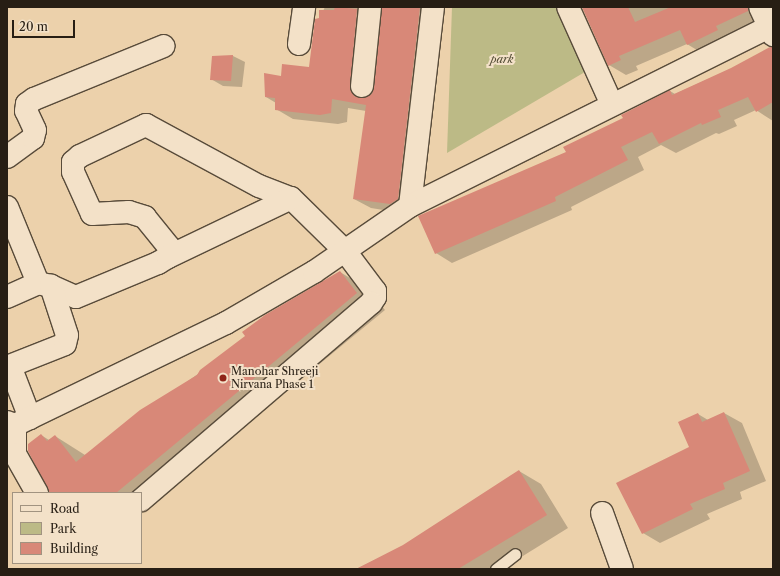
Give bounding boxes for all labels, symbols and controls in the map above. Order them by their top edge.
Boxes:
scale bar [14,12,77,38]
text: 20 m [19,19,48,34]
park label: park [491,52,513,66]
place label: Manohar Shreeji Nirvana Phase 1 [231,365,318,391]
marker: Manohar Shreeji Nirvana Phase 1 [218,373,228,383]
legend [12,492,142,564]
text: Road [50,501,80,516]
text: Park [50,521,76,536]
text: Building [50,541,98,556]

